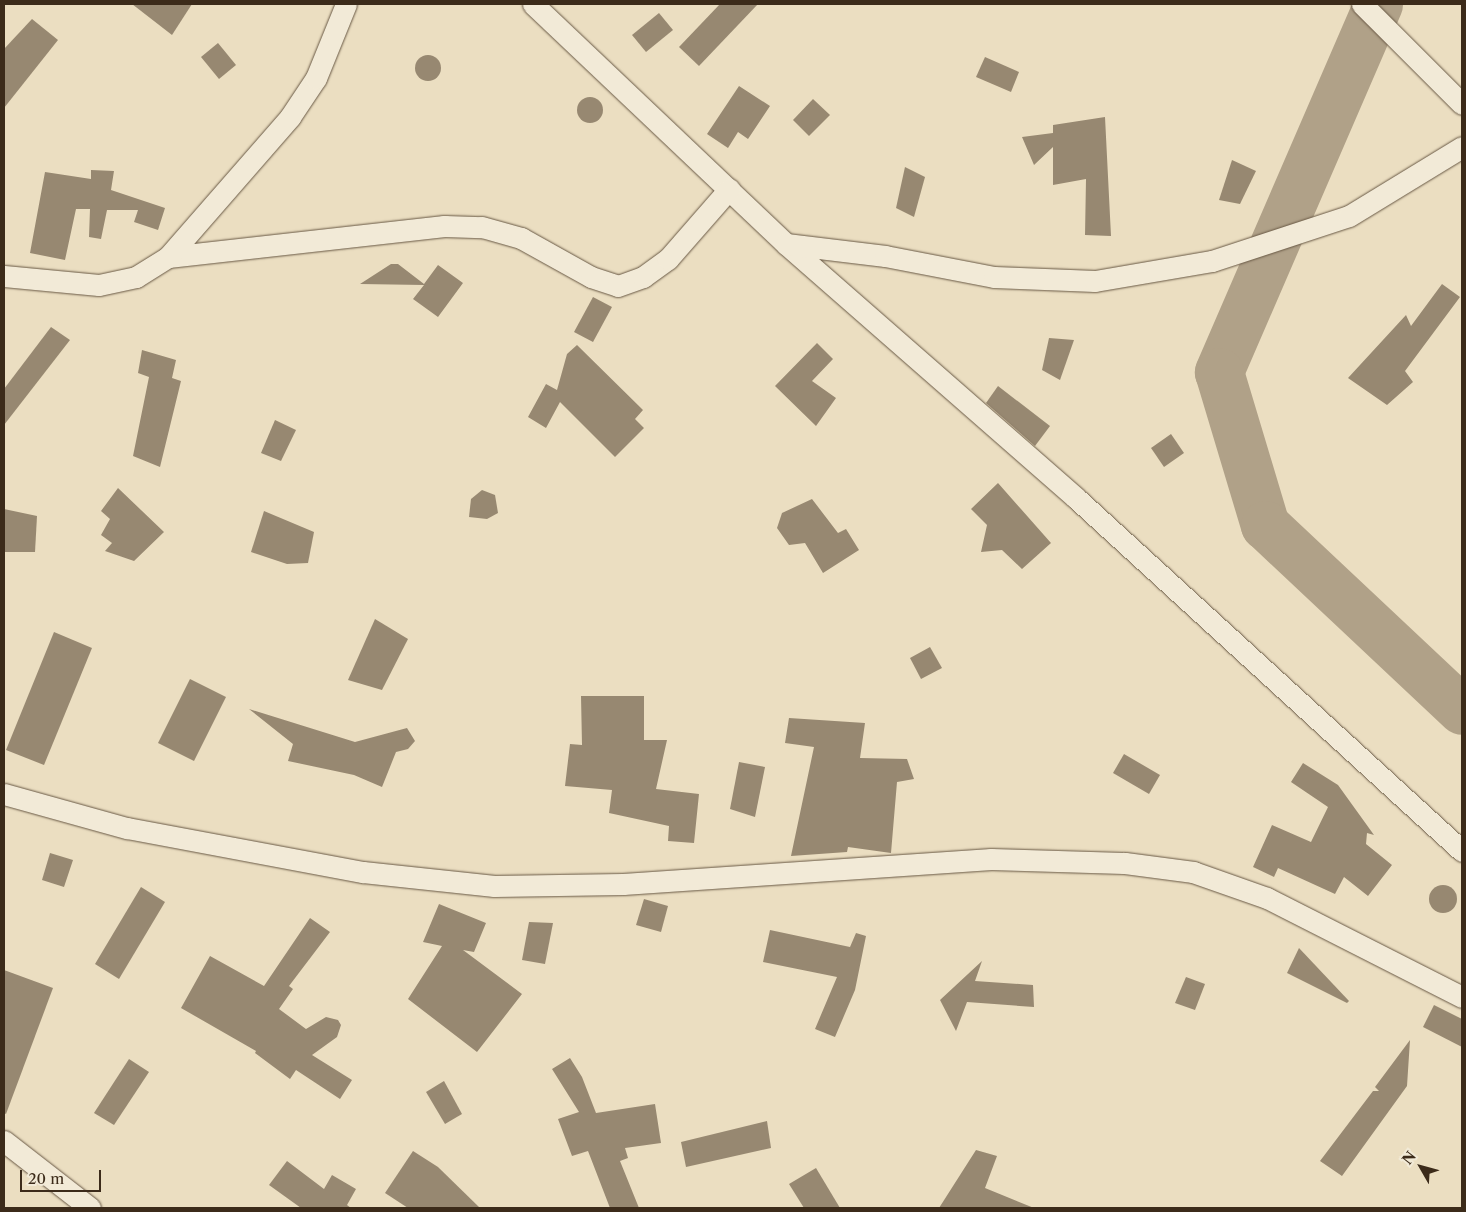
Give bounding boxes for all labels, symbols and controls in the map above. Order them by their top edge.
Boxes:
north arrow [1396,1142,1446,1192]
text: N [1398,1147,1420,1168]
scale bar [22,1160,104,1192]
text: 20 m [28,1169,64,1188]

